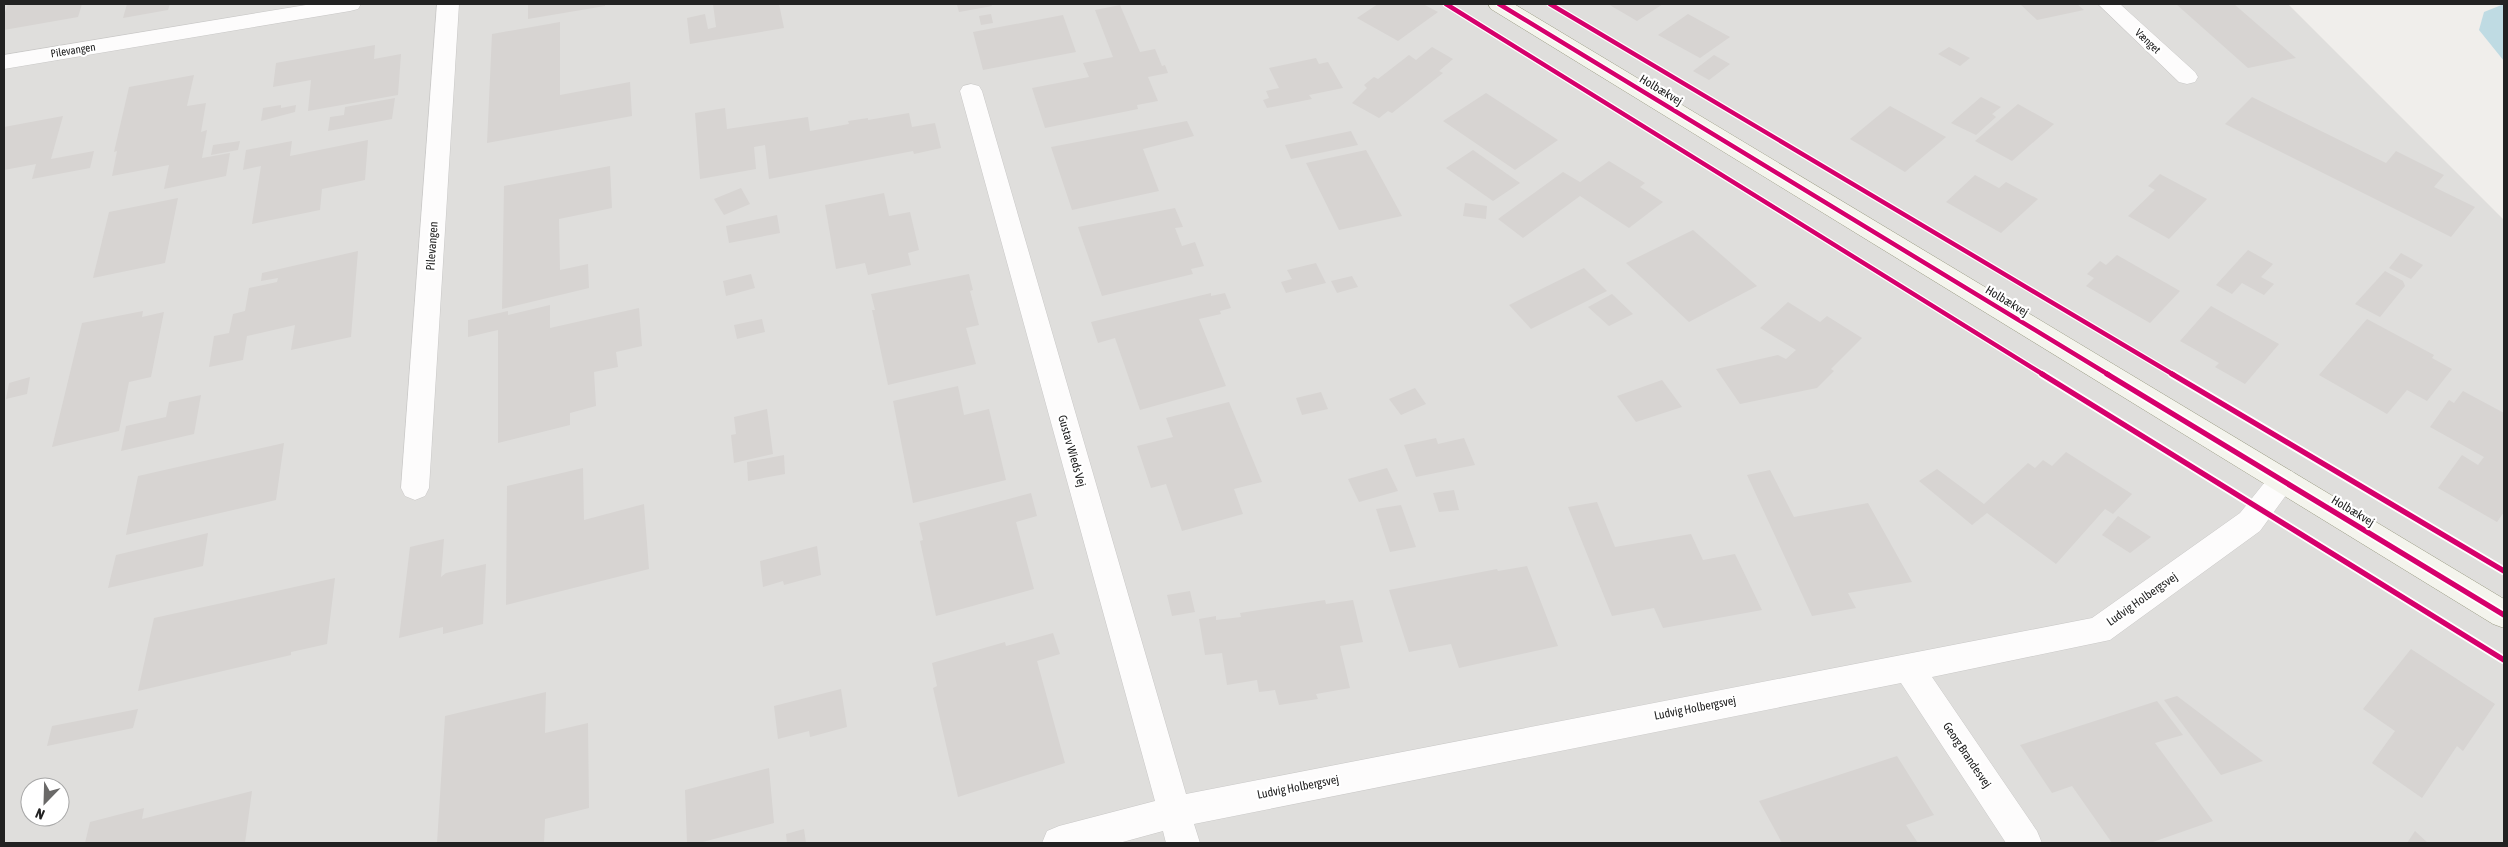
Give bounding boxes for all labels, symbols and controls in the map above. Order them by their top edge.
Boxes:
street label: Vænget [2133,26,2163,56]
street label: Pilevangen [50,41,96,59]
street label: Holbækvej [1637,72,1685,108]
street label: Pilevangen [423,221,441,271]
street label: Holbækvej [1983,283,2031,319]
street label: Gustav Wieds Vej [1055,413,1089,489]
street label: Holbækvej [2329,493,2377,529]
street label: Ludvig Holbergsvej [2104,569,2180,629]
street label: Ludvig Holbergsvej [1653,693,1737,723]
street label: Georg Brandesvej [1940,720,1994,790]
street label: Ludvig Holbergsvej [1256,772,1340,802]
north arrow [20,777,70,827]
text: N [33,805,47,823]

